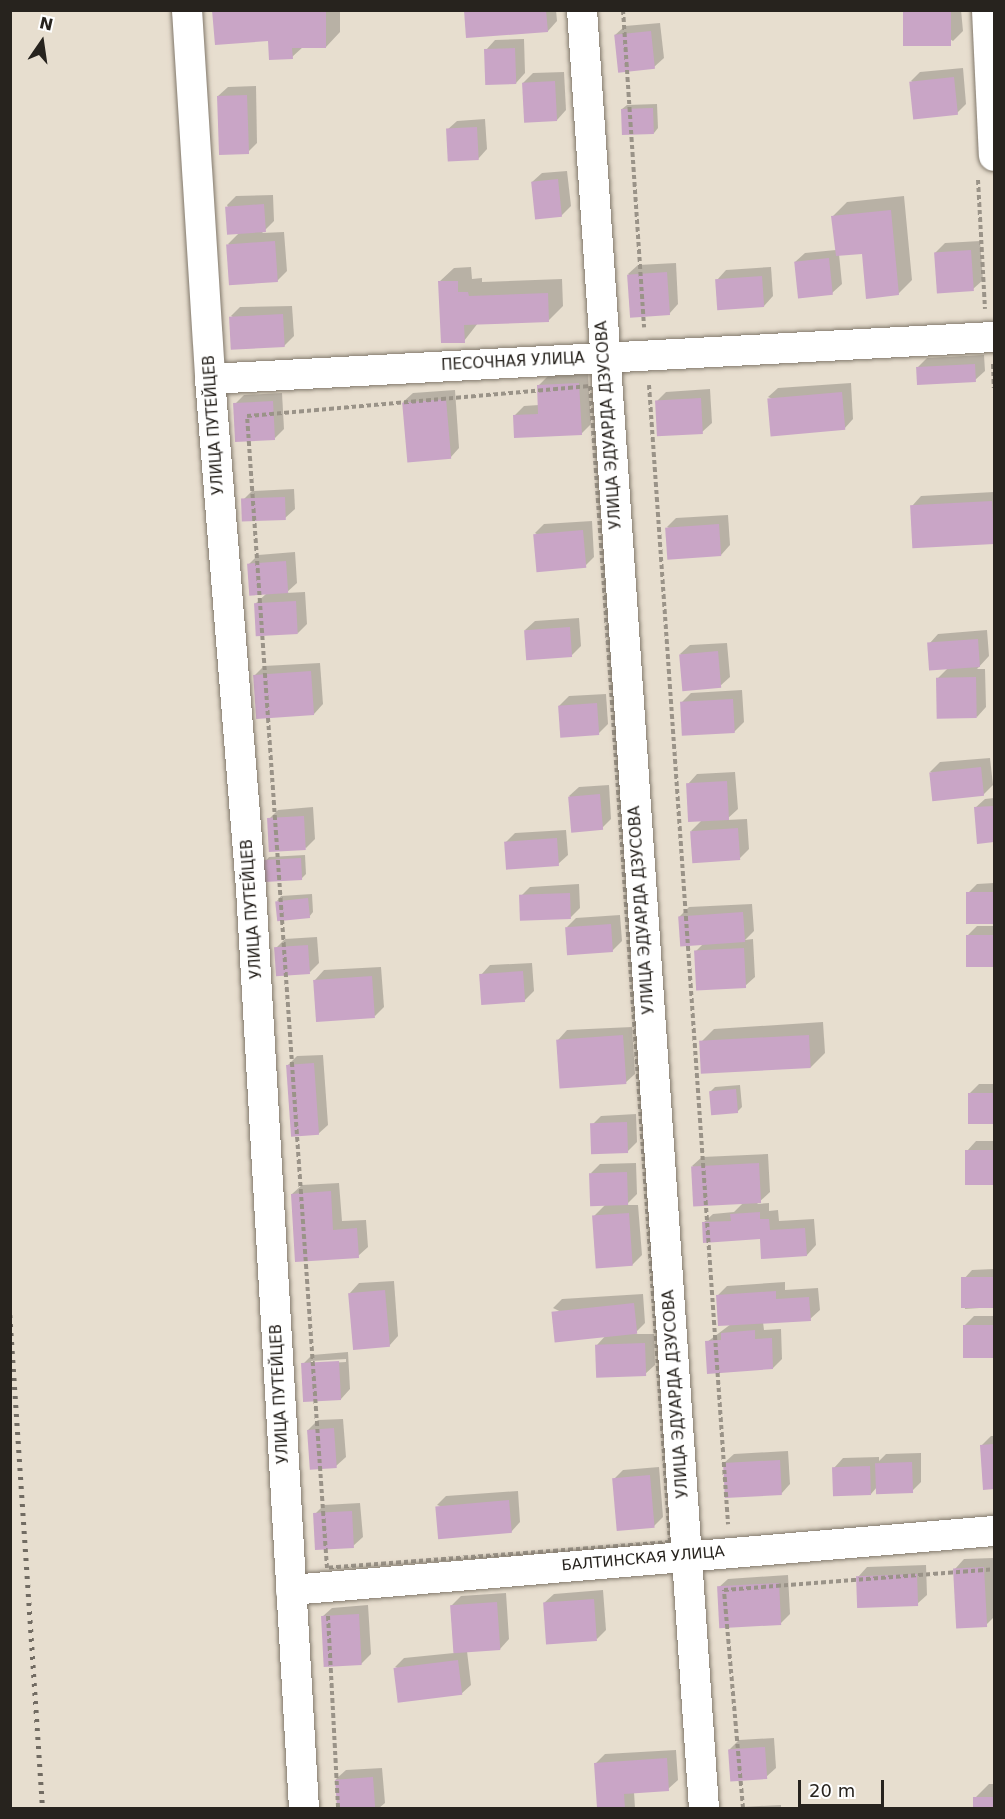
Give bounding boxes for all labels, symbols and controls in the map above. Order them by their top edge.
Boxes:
north arrow [12,12,72,72]
text: N [37,13,55,35]
street label: УЛИЦА ЭДУАРДА ДЗУСОВА [593,320,625,530]
street label: ПЕСОЧНАЯ УЛИЦА [441,349,585,375]
street label: УЛИЦА ПУТЕЙЦЕВ [200,355,228,495]
street label: УЛИЦА ЭДУАРДА ДЗУСОВА [626,805,658,1015]
street label: УЛИЦА ПУТЕЙЦЕВ [238,839,266,979]
street label: УЛИЦА ЭДУАРДА ДЗУСОВА [660,1289,692,1499]
street label: УЛИЦА ПУТЕЙЦЕВ [267,1324,293,1464]
street label: БАЛТИНСКАЯ УЛИЦА [561,1543,725,1575]
scale bar [801,1768,886,1806]
text: 20 m [809,1780,855,1801]

